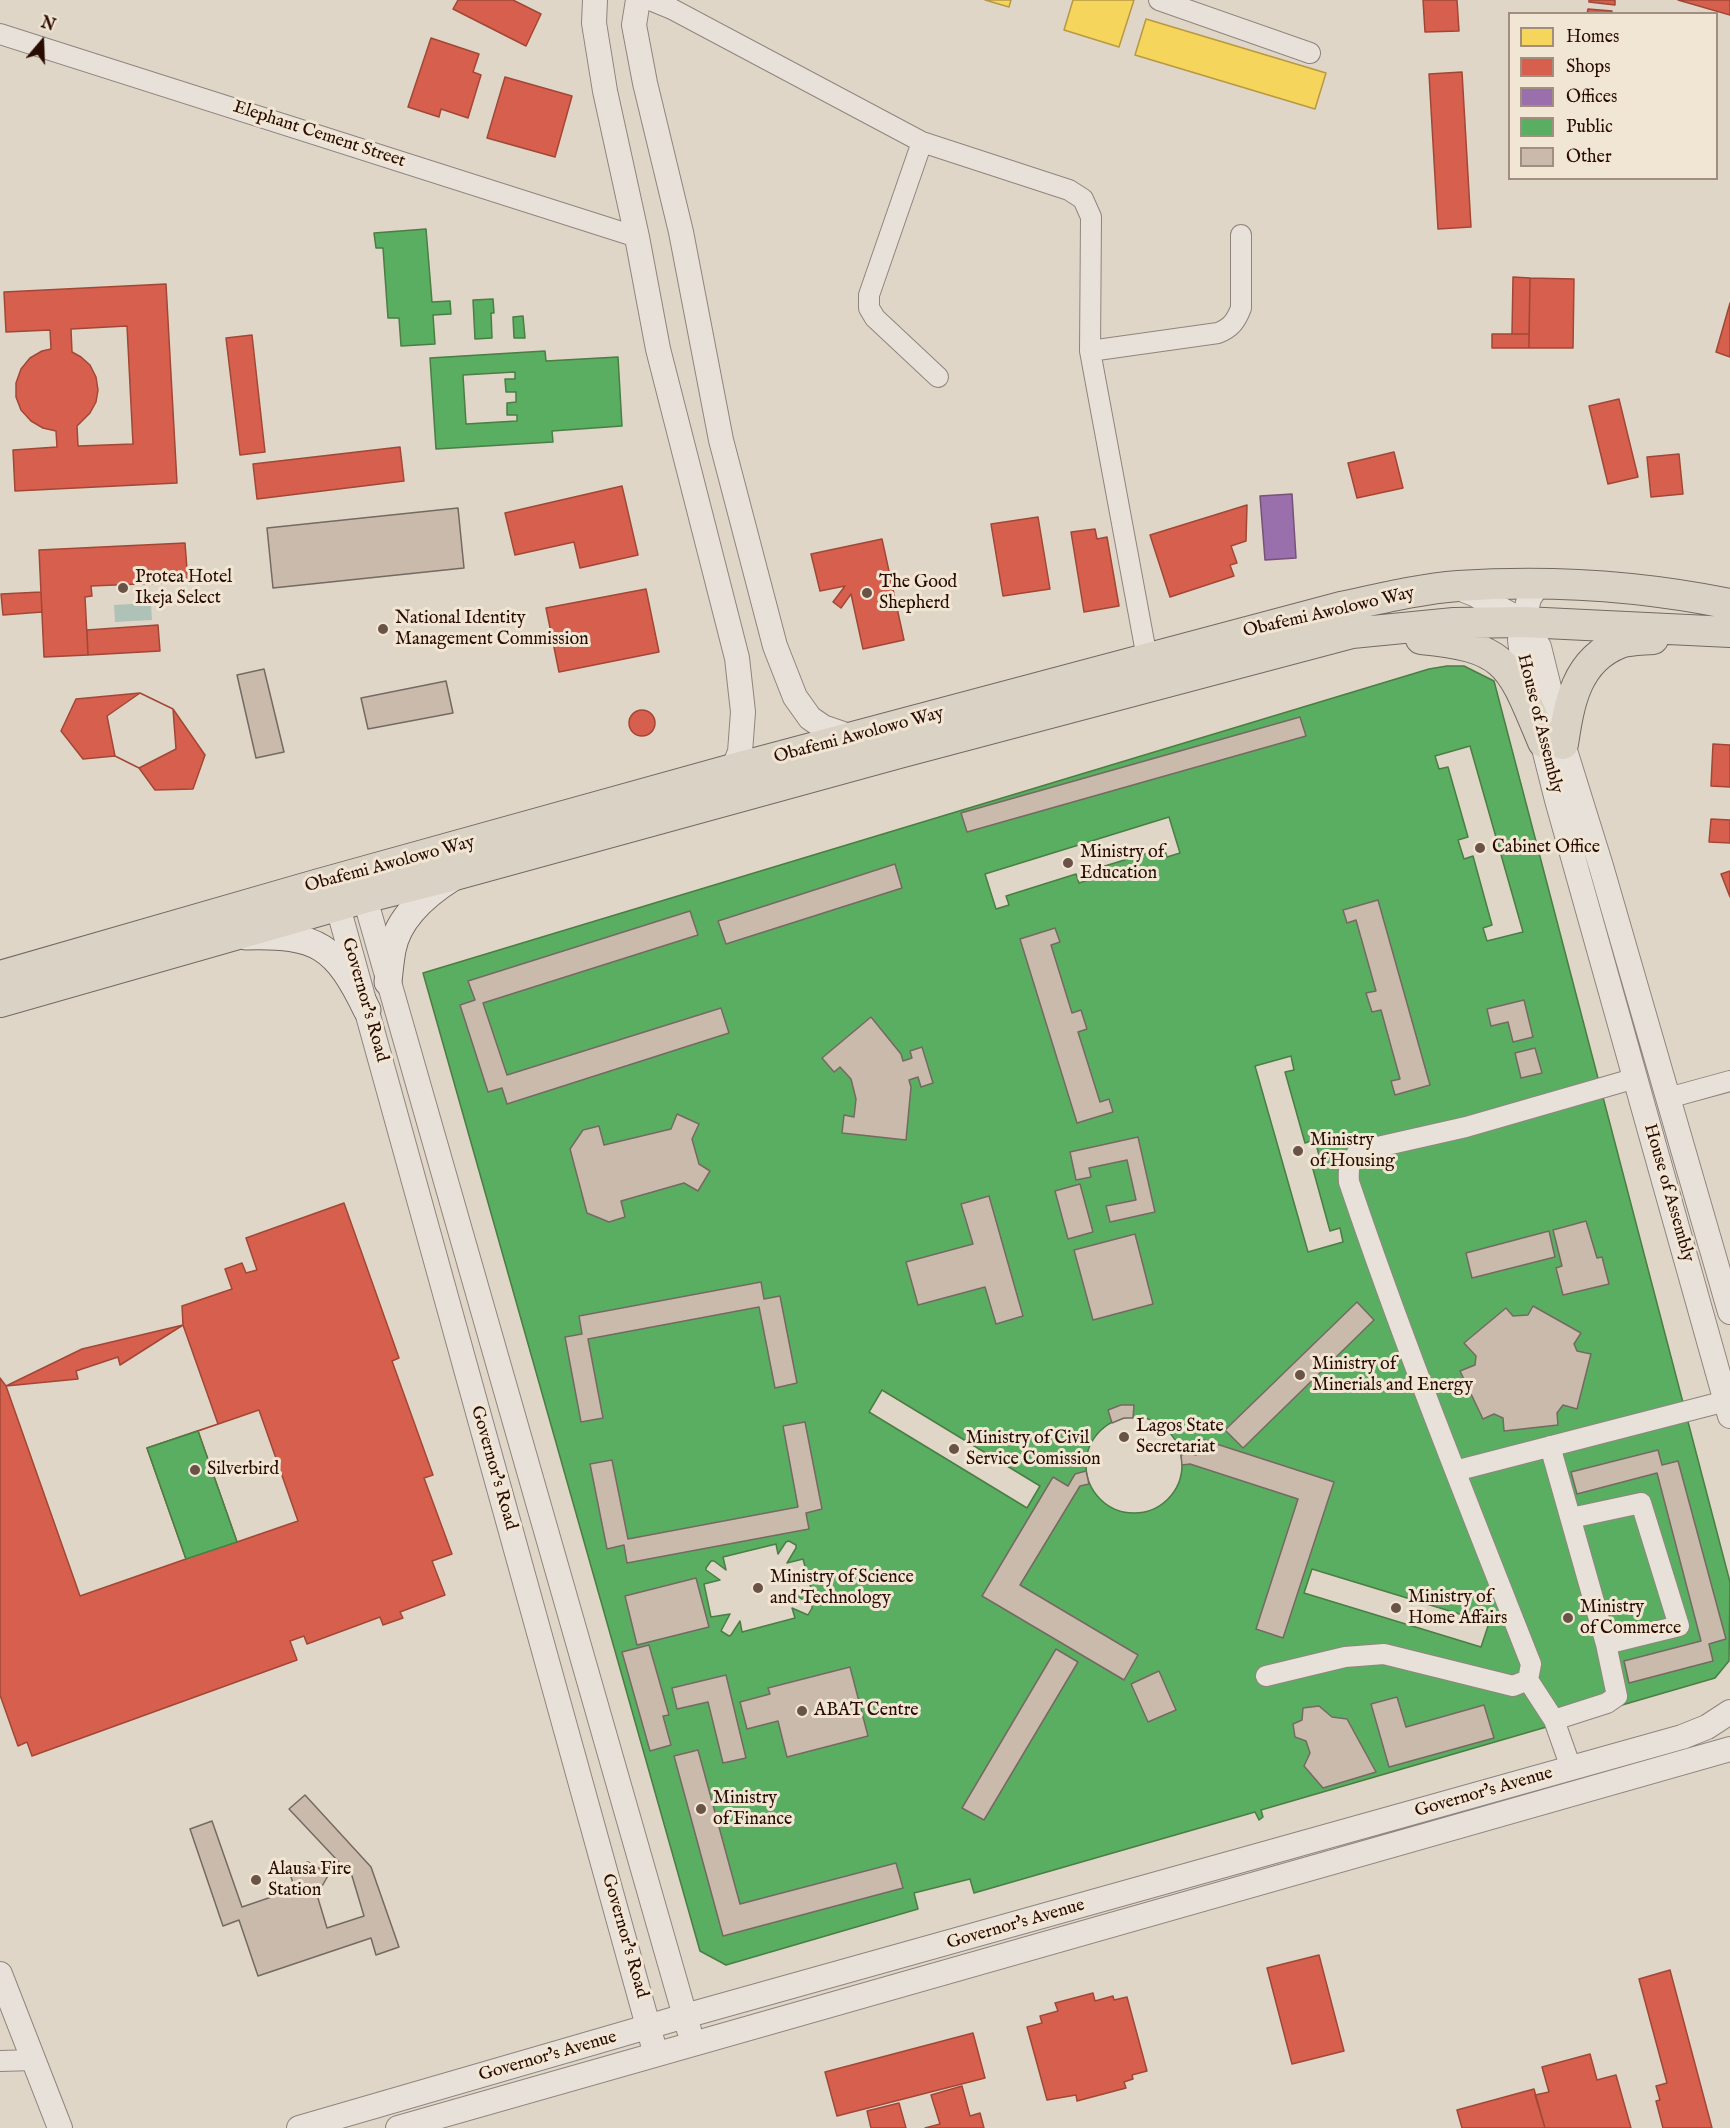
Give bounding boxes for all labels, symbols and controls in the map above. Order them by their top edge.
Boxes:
north arrow [12,12,72,72]
legend [1508,12,1718,180]
text: N [38,13,58,37]
text: Homes [1566,26,1619,49]
text: Shops [1566,56,1611,79]
text: Offices [1566,86,1617,109]
street label: Elephant Cement Street [230,97,408,173]
text: Public [1566,116,1613,139]
text: Other [1566,146,1612,169]
place label: Protea Hotel Ikeja Select [135,567,232,610]
place label: The Good Shepherd [879,572,957,614]
marker: Protea Hotel Ikeja Select [116,581,130,595]
street label: Obafemi Awolowo Way [1241,583,1417,643]
marker: The Good Shepherd [860,586,874,600]
place label: National Identity Management Commission [395,608,589,650]
marker: National Identity Management Commission [376,622,390,636]
street label: House of Assembly [1511,652,1567,796]
street label: Obafemi Awolowo Way [772,703,946,769]
street label: Obafemi Awolowo Way [303,832,477,898]
place label: Cabinet Office [1492,837,1600,859]
marker: Cabinet Office [1473,841,1487,855]
place label: Ministry of Education [1080,842,1164,884]
marker: Ministry of Education [1061,856,1075,870]
street label: Governor's Road [336,935,392,1065]
street label: House of Assembly [1638,1121,1698,1265]
place label: Ministry of Housing [1310,1130,1395,1172]
marker: Ministry of Housing [1291,1144,1305,1158]
place label: Ministry of Minerials and Energy [1312,1354,1473,1396]
marker: Ministry of Minerials and Energy [1293,1368,1307,1382]
street label: Governor's Road [465,1403,521,1533]
place label: Lagos State Secretariat [1136,1416,1224,1458]
place label: Ministry of Civil Service Comission [966,1428,1101,1470]
marker: Lagos State Secretariat [1117,1430,1131,1444]
marker: Ministry of Civil Service Comission [947,1442,961,1456]
place label: Silverbird [207,1459,279,1481]
marker: Silverbird [188,1463,202,1477]
place label: Ministry of Science and Technology [770,1567,914,1610]
marker: Ministry of Science and Technology [751,1581,765,1595]
place label: Ministry of Home Affairs [1408,1587,1507,1630]
place label: Ministry of Commerce [1580,1597,1681,1640]
marker: Ministry of Home Affairs [1389,1601,1403,1615]
marker: Ministry of Commerce [1561,1611,1575,1625]
place label: ABAT Centre [814,1700,919,1722]
marker: ABAT Centre [795,1704,809,1718]
street label: Governor's Avenue [1413,1763,1555,1823]
place label: Ministry of Finance [713,1788,792,1830]
marker: Ministry of Finance [694,1802,708,1816]
place label: Alausa Fire Station [268,1859,351,1902]
street label: Governor's Road [596,1871,652,2001]
marker: Alausa Fire Station [249,1873,263,1887]
street label: Governor's Avenue [945,1895,1087,1955]
street label: Governor's Avenue [477,2027,619,2087]

